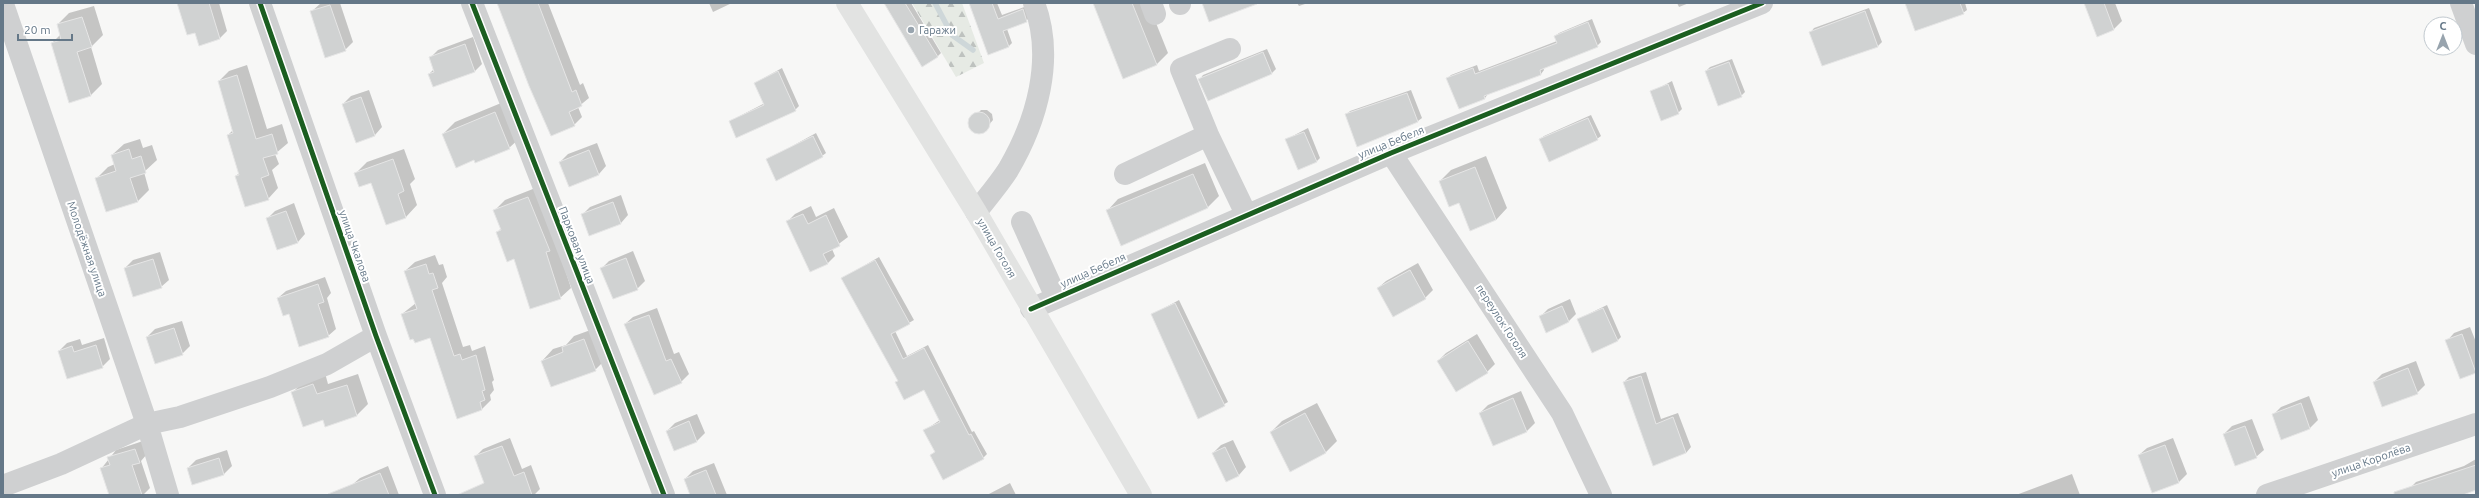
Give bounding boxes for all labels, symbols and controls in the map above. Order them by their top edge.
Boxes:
scale bar [18,16,72,42]
north arrow [2423,16,2463,56]
text: С [2439,20,2447,32]
text: 20 m [24,23,51,36]
place label: Гаражи [919,24,956,36]
marker: Гаражи [906,25,916,35]
street label: улица Бебеля [1356,123,1426,161]
street label: Молодёжная улица [65,200,109,298]
street label: Парковая улица [557,205,597,285]
street label: улица Чкалова [337,208,373,284]
street label: улица Гоголя [975,216,1019,280]
street label: улица Бебеля [1058,250,1128,290]
street label: переулок Гоголя [1474,282,1530,360]
street label: улица Королёва [2330,441,2412,479]

